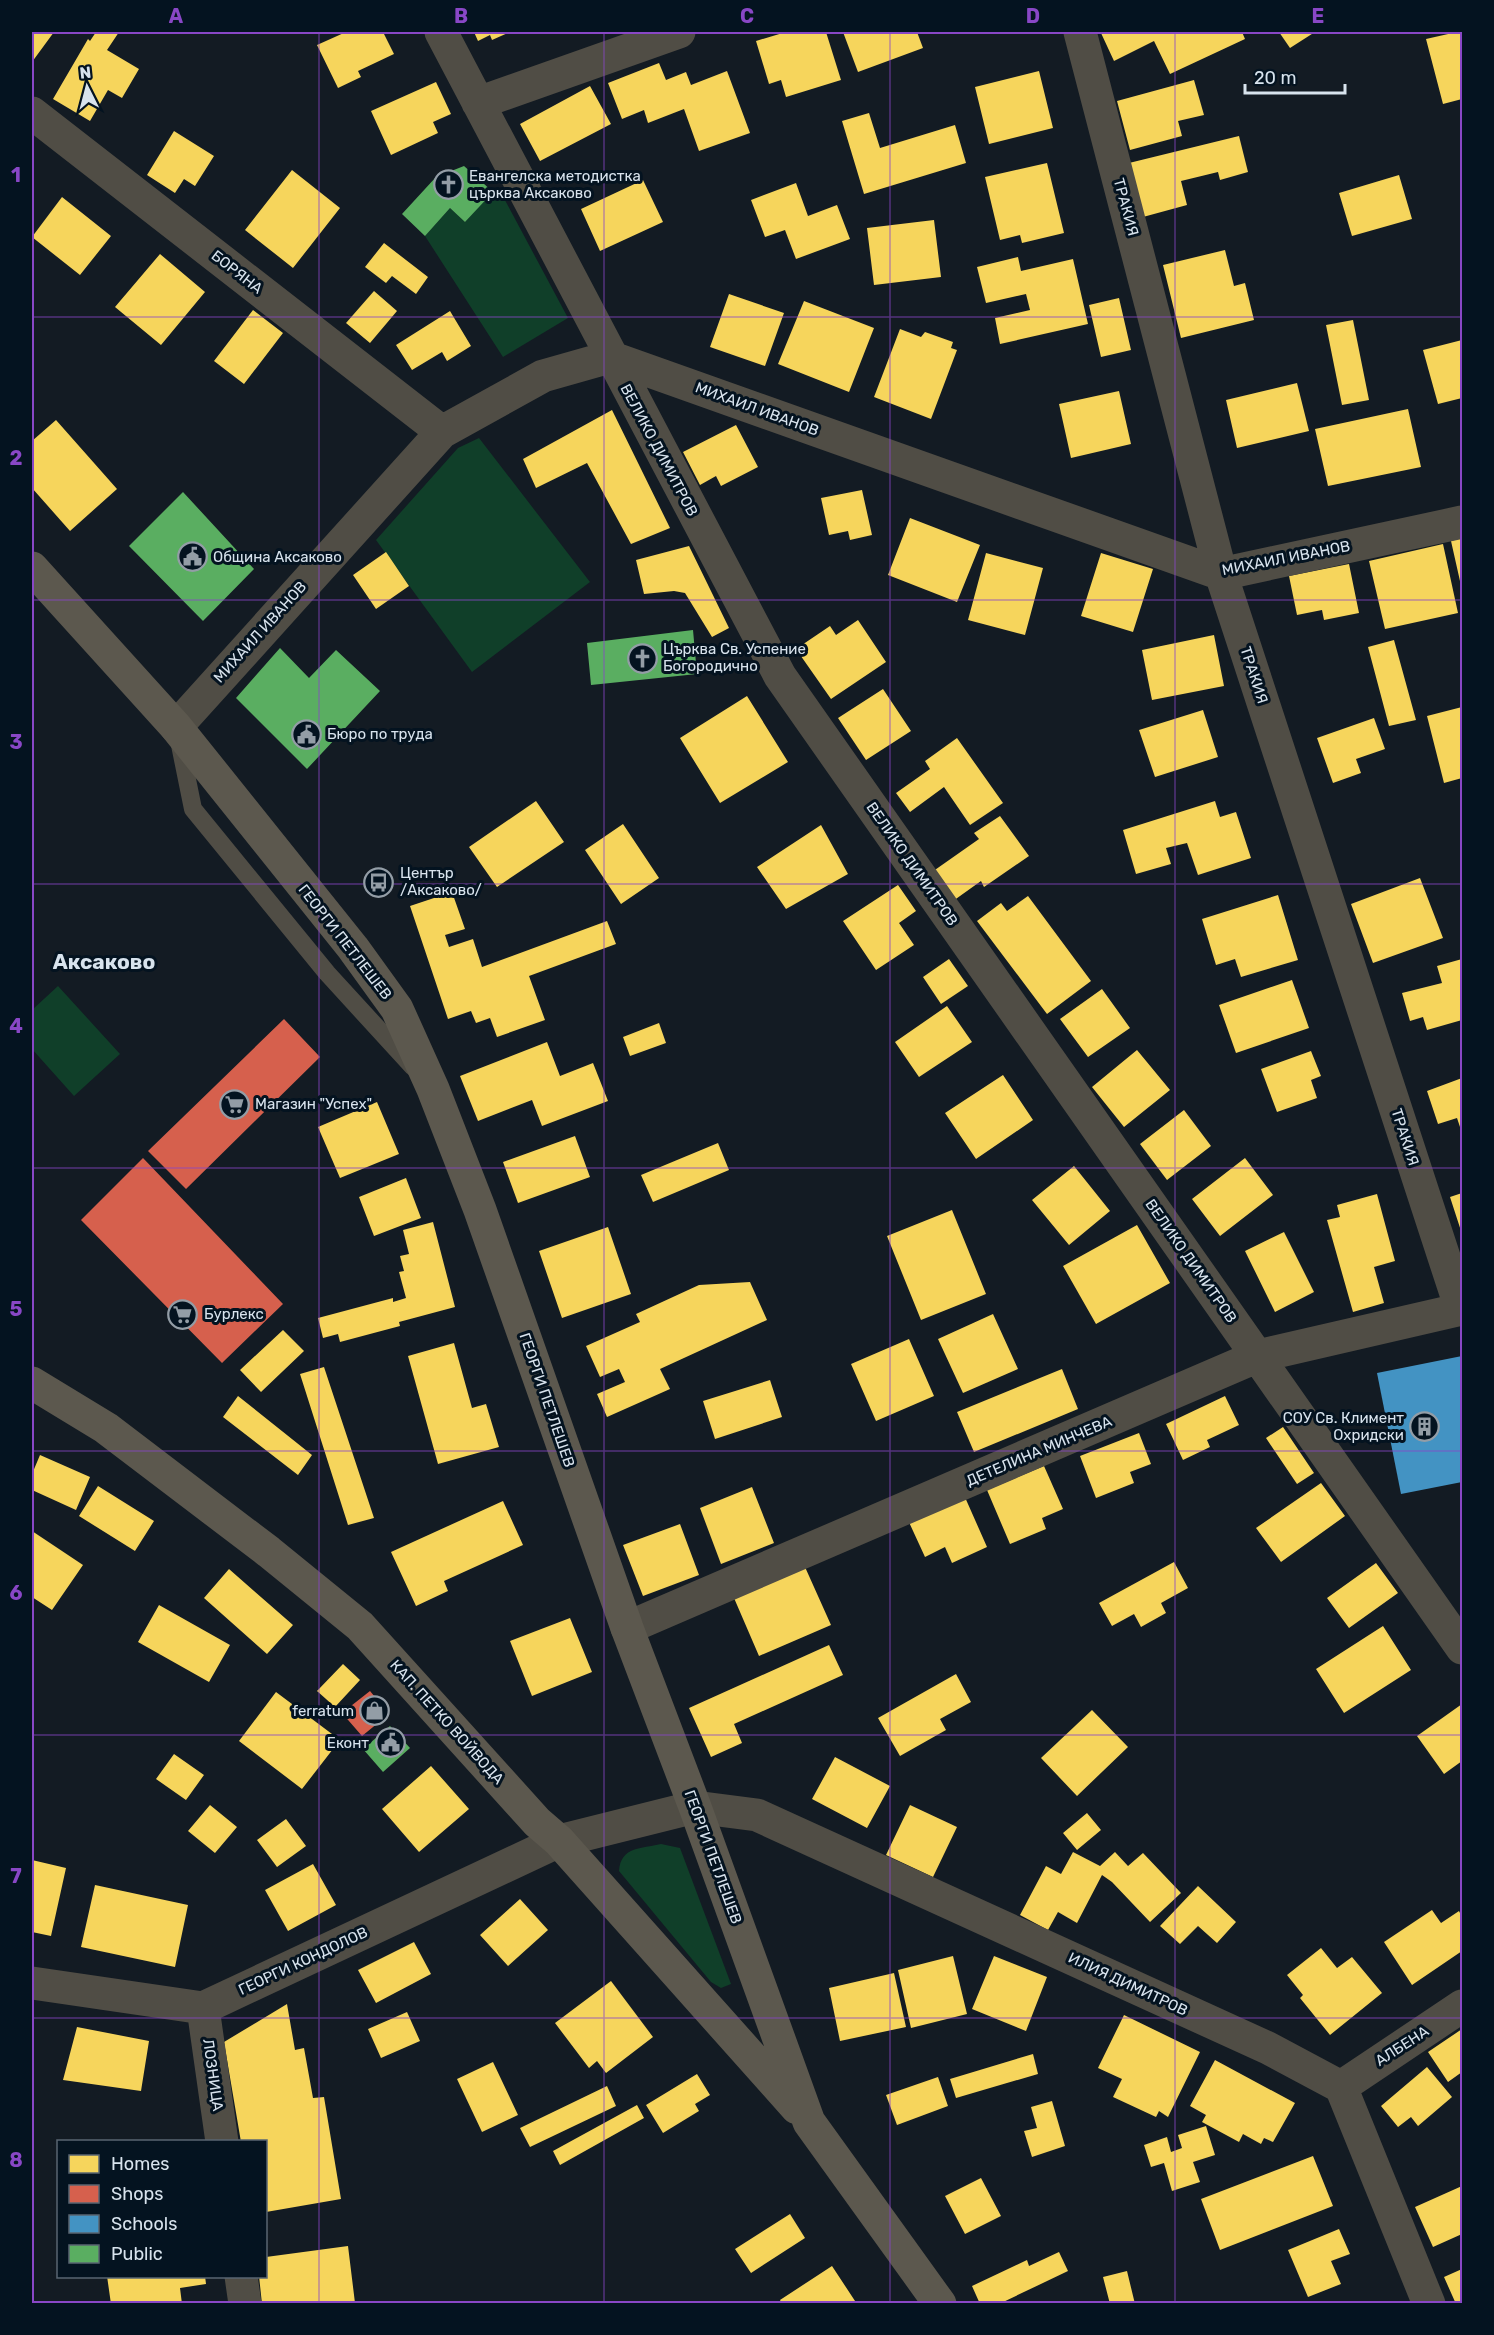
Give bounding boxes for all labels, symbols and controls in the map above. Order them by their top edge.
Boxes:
text: A [169,4,184,28]
text: B [454,4,468,28]
text: C [740,4,754,28]
text: D [1026,4,1040,28]
text: E [1312,4,1324,28]
north arrow [57,57,117,117]
scale bar [1245,57,1346,95]
text: N [79,63,92,83]
text: 20 m [1254,67,1296,89]
text: 1 [11,163,21,187]
place label: Евангелска методистка църква Аксаково [469,167,641,202]
church icon: Евангелска методистка църква Аксаково [432,169,464,201]
street label: ТРАКИЯ [1110,176,1142,238]
street label: БОРЯНА [208,246,266,298]
street label: МИХАИЛ ИВАНОВ [693,378,821,440]
street label: ВЕЛИКО ДИМИТРОВ [617,381,701,519]
text: 2 [10,446,23,470]
street label: МИХАИЛ ИВАНОВ [1220,537,1352,579]
public building icon: Община Аксаково [176,541,208,573]
place label: Община Аксаково [213,548,342,566]
street label: МИХАИЛ ИВАНОВ [210,578,310,686]
place label: Църква Св. Успение Богородично [663,640,806,675]
church icon: Църква Св. Успение Богородично [626,642,658,674]
street label: ТРАКИЯ [1236,644,1272,706]
public building icon: Бюро по труда [290,718,322,750]
place label: Бюро по труда [327,725,433,743]
text: 3 [9,730,23,754]
street label: ВЕЛИКО ДИМИТРОВ [862,799,962,929]
place label: Център /Аксаково/ [400,864,482,899]
bus stop icon: Център /Аксаково/ [363,866,395,898]
street label: ГЕОРГИ ПЕТЛЕШЕВ [295,881,395,1003]
district label: Аксаково [53,949,155,974]
text: 4 [9,1014,23,1038]
supermarket icon: Магазин "Успех" [218,1088,250,1120]
place label: Магазин "Успех" [255,1095,372,1113]
street label: ТРАКИЯ [1387,1106,1423,1168]
street label: ВЕЛИКО ДИМИТРОВ [1141,1196,1241,1326]
text: 5 [10,1297,23,1321]
supermarket icon: Бурлекс [167,1298,199,1330]
place label: Бурлекс [204,1305,264,1323]
street label: ГЕОРГИ ПЕТЛЕШЕВ [516,1330,578,1470]
place label: СОУ Св. Климент Охридски [1283,1409,1404,1444]
building icon: СОУ Св. Климент Охридски [1409,1411,1441,1443]
street label: ДЕТЕЛИНА МИНЧЕВА [964,1412,1114,1490]
text: 6 [9,1581,23,1605]
street label: КАП. ПЕТКО ВОЙВОДА [386,1656,508,1788]
shop icon: ferratum [359,1695,391,1727]
place label: ferratum [292,1702,354,1720]
public building icon: Еконт [374,1727,406,1759]
place label: Еконт [327,1734,369,1752]
street label: ГЕОРГИ ПЕТЛЕШЕВ [680,1788,746,1926]
text: 7 [10,1864,22,1888]
street label: ГЕОРГИ КОНДОЛОВ [235,1923,371,1999]
street label: ИЛИЯ ДИМИТРОВ [1065,1948,1191,2020]
street label: АЛБЕНА [1372,2022,1432,2070]
street label: ЛОЗНИЦА [199,2038,227,2112]
legend [57,2140,267,2278]
text: 8 [9,2148,23,2172]
text: Homes [111,2153,169,2175]
text: Shops [111,2183,163,2205]
text: Schools [111,2213,177,2235]
text: Public [111,2243,163,2265]

